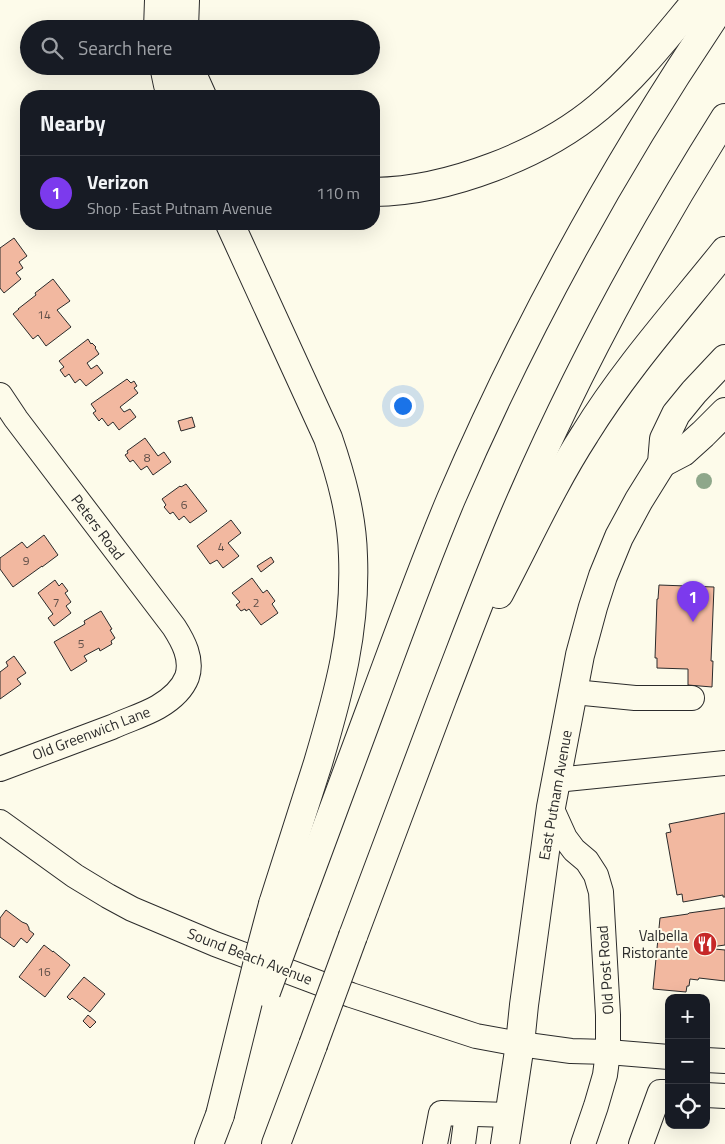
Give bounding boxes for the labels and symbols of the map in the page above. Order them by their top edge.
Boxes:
house number: 14 [37,305,51,324]
your location [390,393,416,419]
house number: 8 [144,448,151,467]
street label: Peters Road [66,489,130,565]
house number: 6 [181,495,188,514]
house number: 4 [218,537,225,556]
house number: 9 [23,551,30,570]
pin: 1 [677,581,709,622]
house number: 7 [53,593,59,612]
house number: 2 [253,593,259,612]
house number: 5 [78,634,85,653]
street label: Old Greenwich Lane [29,700,153,766]
street label: East Putnam Avenue [532,728,578,862]
street label: Sound Beach Avenue [184,922,316,990]
place label: Valbella Ristorante [622,924,688,964]
street label: Old Post Road [590,925,620,1015]
restaurant icon: Valbella Ristorante [692,931,718,957]
house number: 16 [37,962,51,981]

